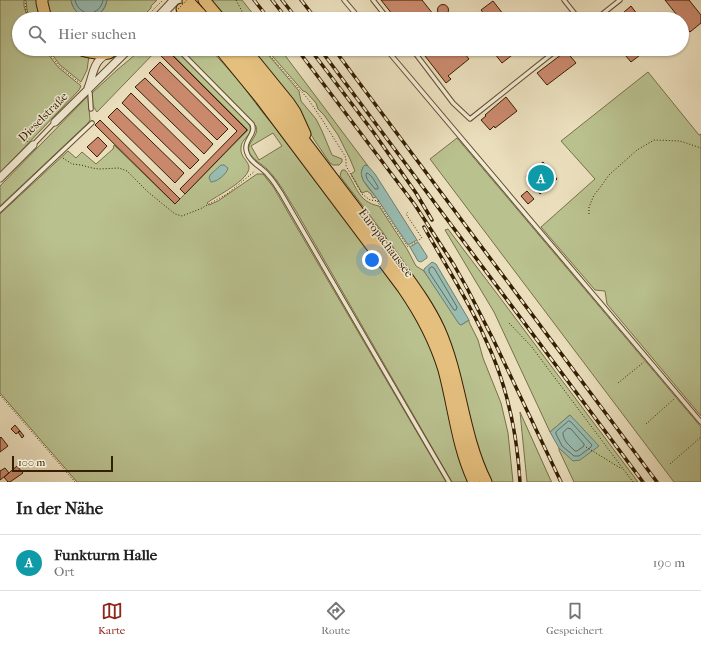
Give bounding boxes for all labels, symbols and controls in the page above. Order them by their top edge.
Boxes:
search box [12,12,689,56]
icon: search [26,23,48,45]
text: Hier suchen [58,25,136,43]
street label: Dieselstraße [15,89,71,145]
pin: A [528,163,554,193]
street label: Europachaussee [356,206,416,280]
your location [362,250,382,270]
scale bar [12,454,113,473]
text: 100 m [18,456,46,469]
text: In der Nähe [16,498,103,518]
text: Funkturm Halle [54,546,157,564]
text: A [25,555,33,570]
text: 190 m [653,555,685,570]
text: Ort [54,564,75,579]
tab: Karte [98,600,125,637]
tab: Route [321,600,350,637]
tab: Gespeichert [546,600,603,637]

